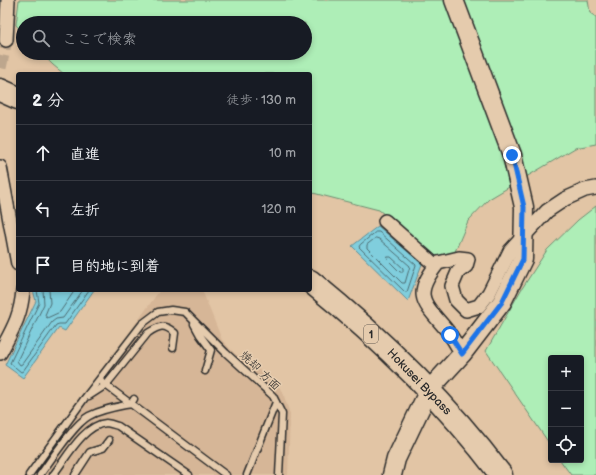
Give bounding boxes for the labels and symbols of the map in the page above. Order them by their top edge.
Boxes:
route end [503,146,521,164]
road number: 1 [364,325,378,343]
route start [441,326,459,344]
street label: Hokusei Bypass [384,346,454,418]
street label: 焼却 方面 [236,348,284,394]

